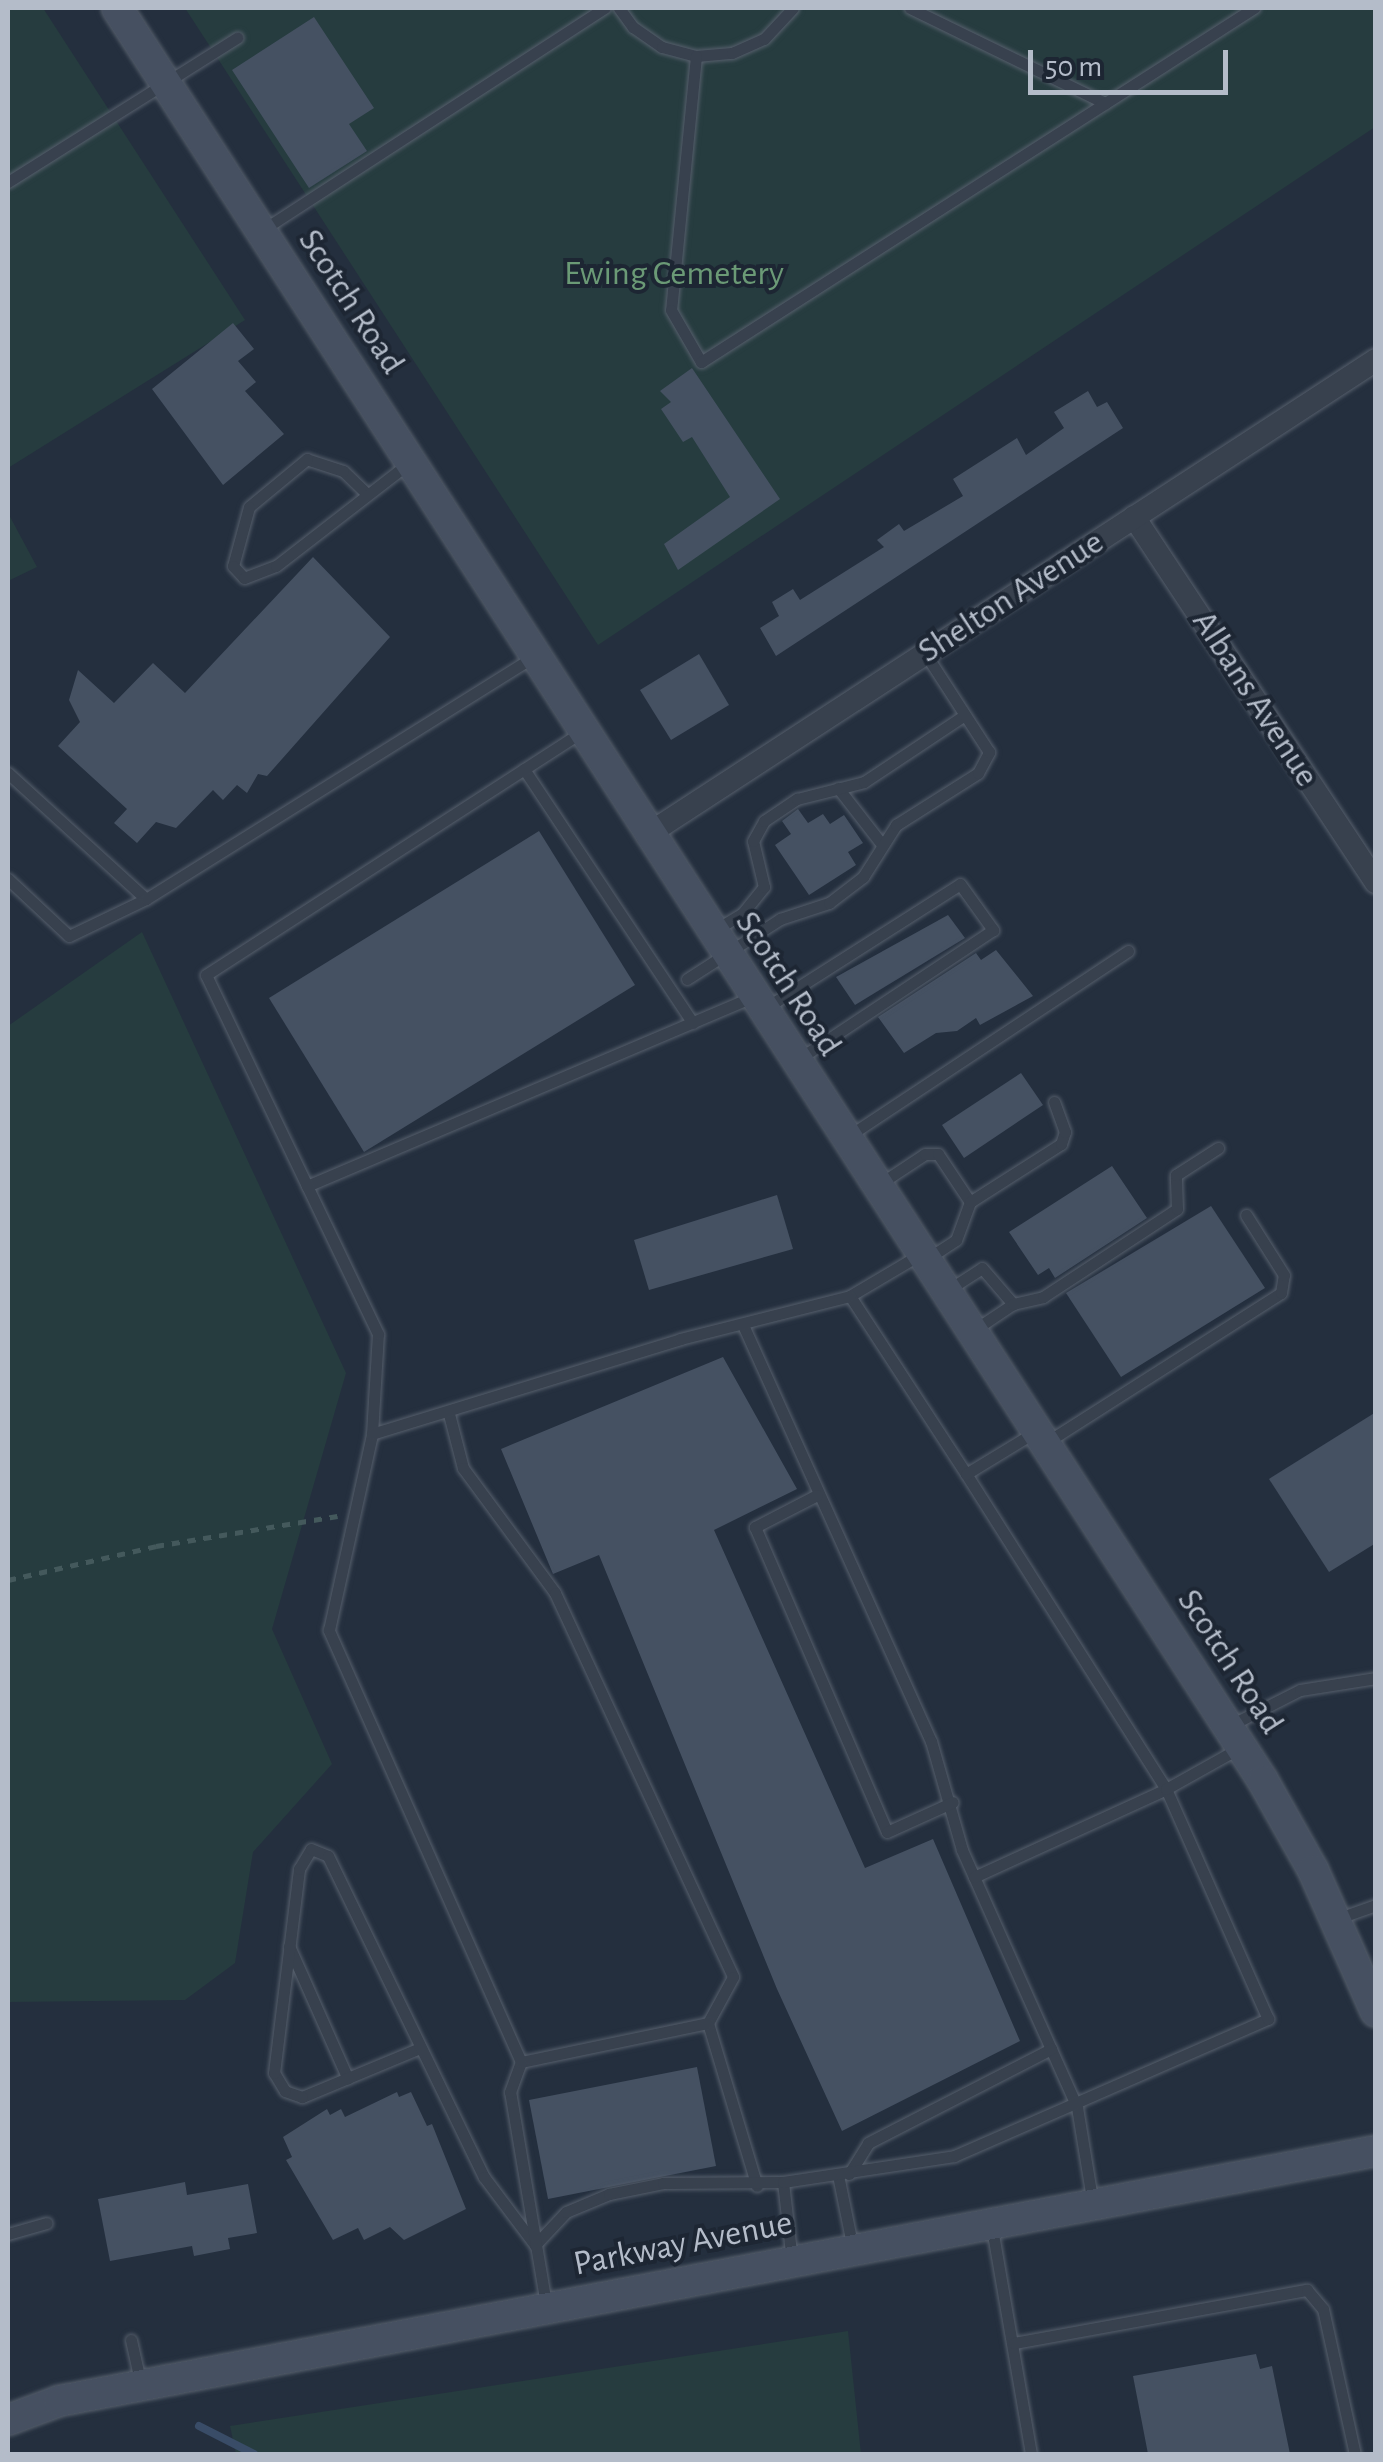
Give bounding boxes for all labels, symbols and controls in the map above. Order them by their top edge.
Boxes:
scale bar [1033,30,1233,92]
text: 50 m [1045,52,1102,82]
street label: Scotch Road [289,222,413,382]
park label: Ewing Cemetery [564,253,784,295]
street label: Shelton Avenue [910,522,1112,672]
street label: Albans Avenue [1183,603,1327,795]
street label: Scotch Road [726,904,850,1064]
street label: Scotch Road [1168,1582,1292,1742]
street label: Parkway Avenue [570,2202,796,2286]

